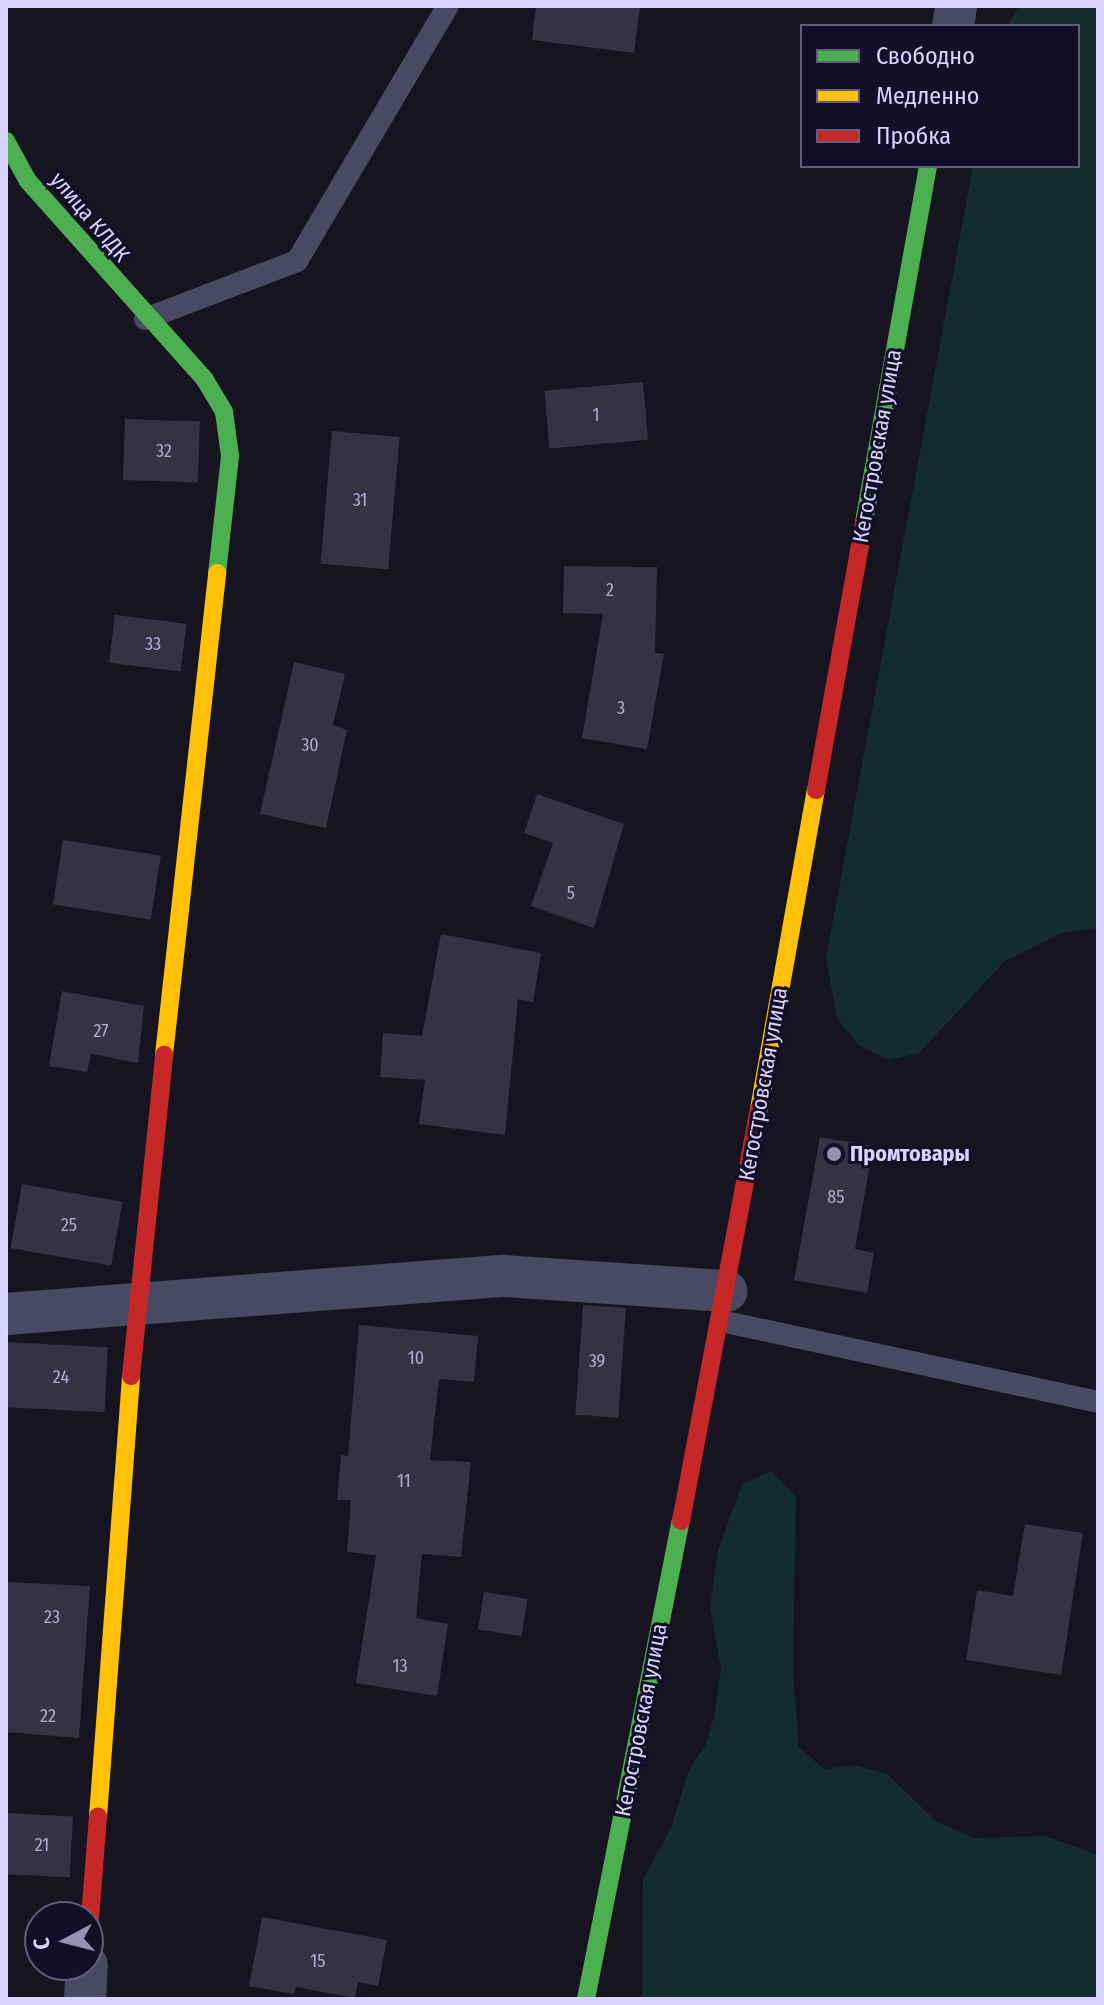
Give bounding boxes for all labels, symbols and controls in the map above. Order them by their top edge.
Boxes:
legend [800,24,1080,168]
text: Свободно [876,42,975,70]
text: Медленно [876,82,979,110]
text: Пробка [876,122,951,150]
street label: улица КЛДК [45,167,135,267]
street label: Кегостровская улица [847,347,907,545]
house number: 1 [592,404,600,426]
house number: 32 [156,440,172,462]
house number: 31 [353,489,367,511]
house number: 2 [606,579,614,601]
house number: 33 [145,633,161,655]
house number: 3 [617,697,625,719]
house number: 30 [301,734,319,756]
house number: 5 [567,882,575,904]
street label: Кегостровская улица [733,985,793,1183]
house number: 27 [93,1020,109,1042]
place label: Промтовары [850,1141,970,1167]
marker: Промтовары [825,1145,843,1163]
house number: 85 [827,1186,845,1208]
house number: 25 [61,1214,77,1236]
house number: 10 [408,1347,424,1369]
house number: 39 [589,1350,605,1372]
house number: 24 [53,1366,69,1388]
house number: 11 [397,1470,411,1492]
house number: 23 [44,1606,60,1628]
street label: Кегостровская улица [609,1621,673,1819]
house number: 13 [392,1655,408,1677]
house number: 22 [40,1705,56,1727]
house number: 21 [35,1834,49,1856]
north arrow [24,1901,104,1981]
text: С [28,1936,56,1951]
house number: 15 [310,1950,326,1972]

